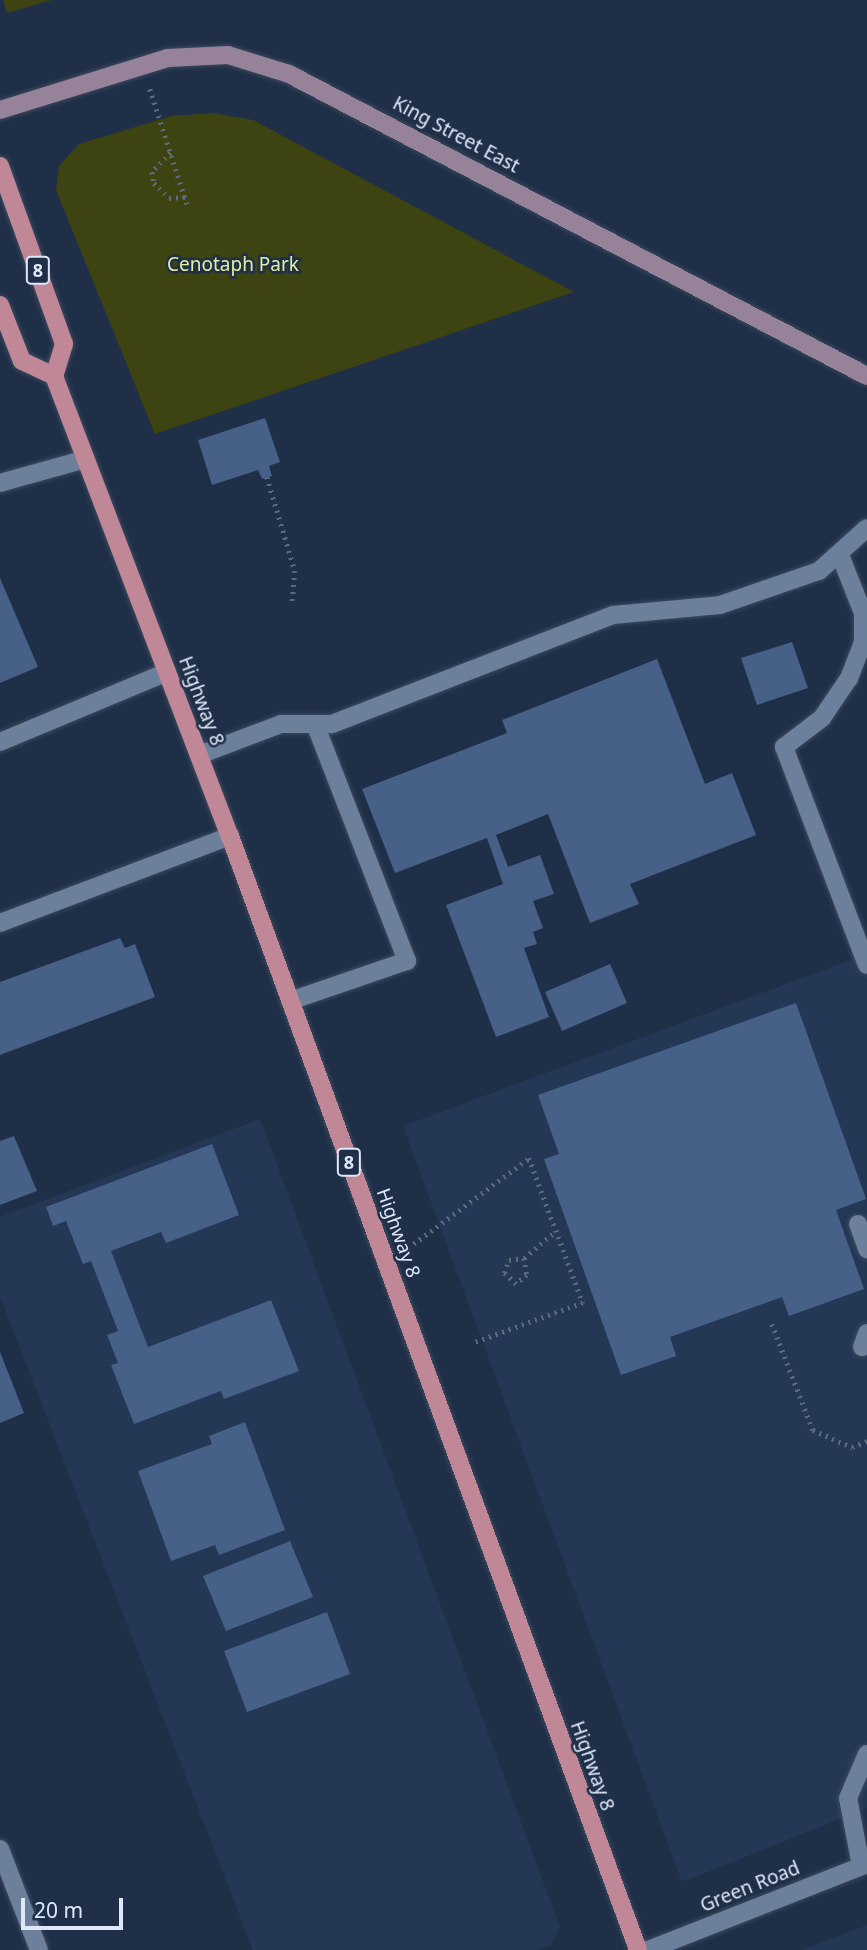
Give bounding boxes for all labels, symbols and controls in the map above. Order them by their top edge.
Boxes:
street label: King Street East [389,92,523,178]
park label: Cenotaph Park [167,254,299,276]
road number: 8 [26,256,50,284]
street label: Highway 8 [174,653,228,749]
road number: 8 [337,1148,361,1176]
street label: Highway 8 [371,1185,425,1281]
street label: Highway 8 [565,1718,619,1814]
street label: Green Road [697,1857,803,1917]
scale bar [24,1884,126,1928]
text: 20 m [34,1896,83,1924]

